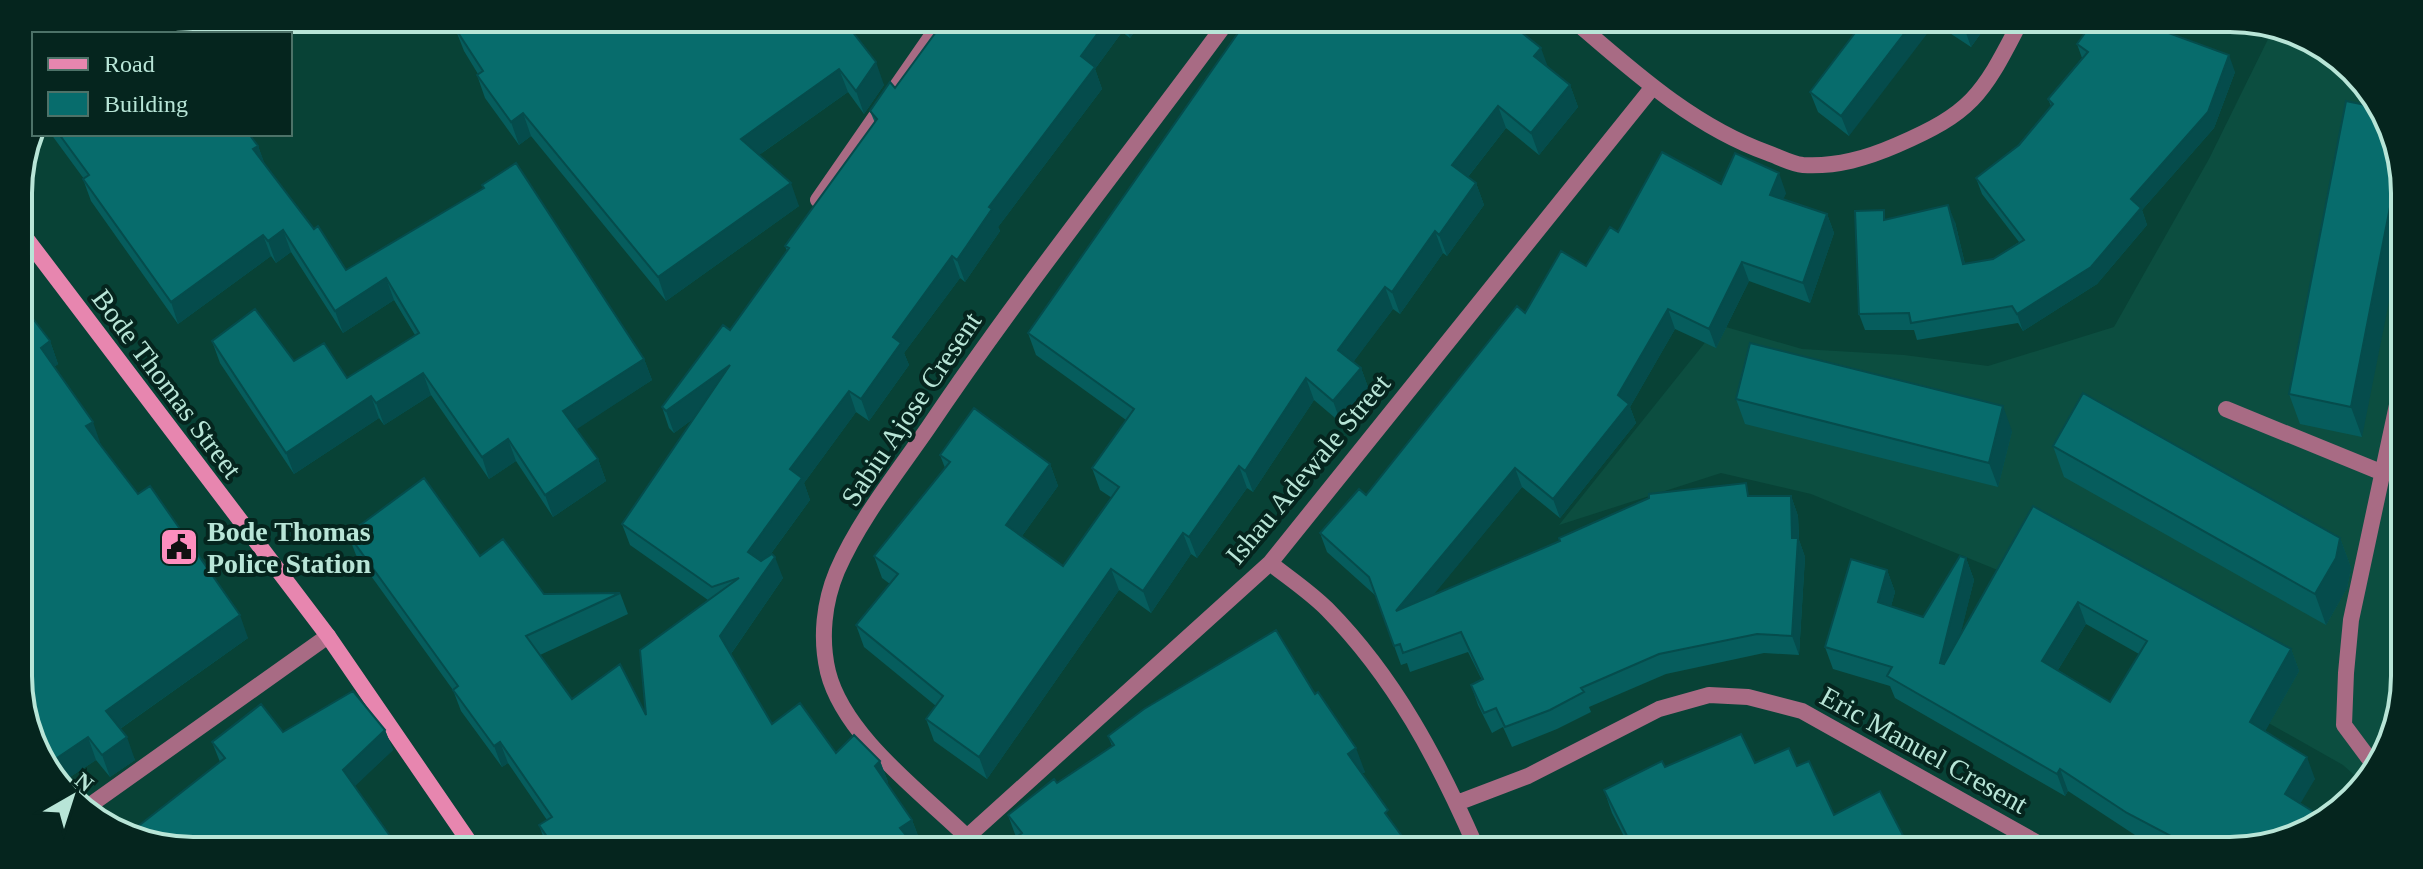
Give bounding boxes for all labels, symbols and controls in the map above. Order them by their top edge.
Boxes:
legend [32,32,292,136]
text: Road [104,51,155,77]
text: Building [104,91,188,117]
street label: Bode Thomas Street [86,284,248,485]
street label: Sabiu Ajose Cresent [835,306,987,512]
street label: Ishau Adewale Street [1220,368,1396,570]
place label: Bode Thomas Police Station [207,516,372,579]
public building icon: Bode Thomas Police Station [158,526,200,568]
street label: Eric Manuel Cresent [1815,680,2033,820]
north arrow [32,757,112,837]
text: N [70,767,98,797]

